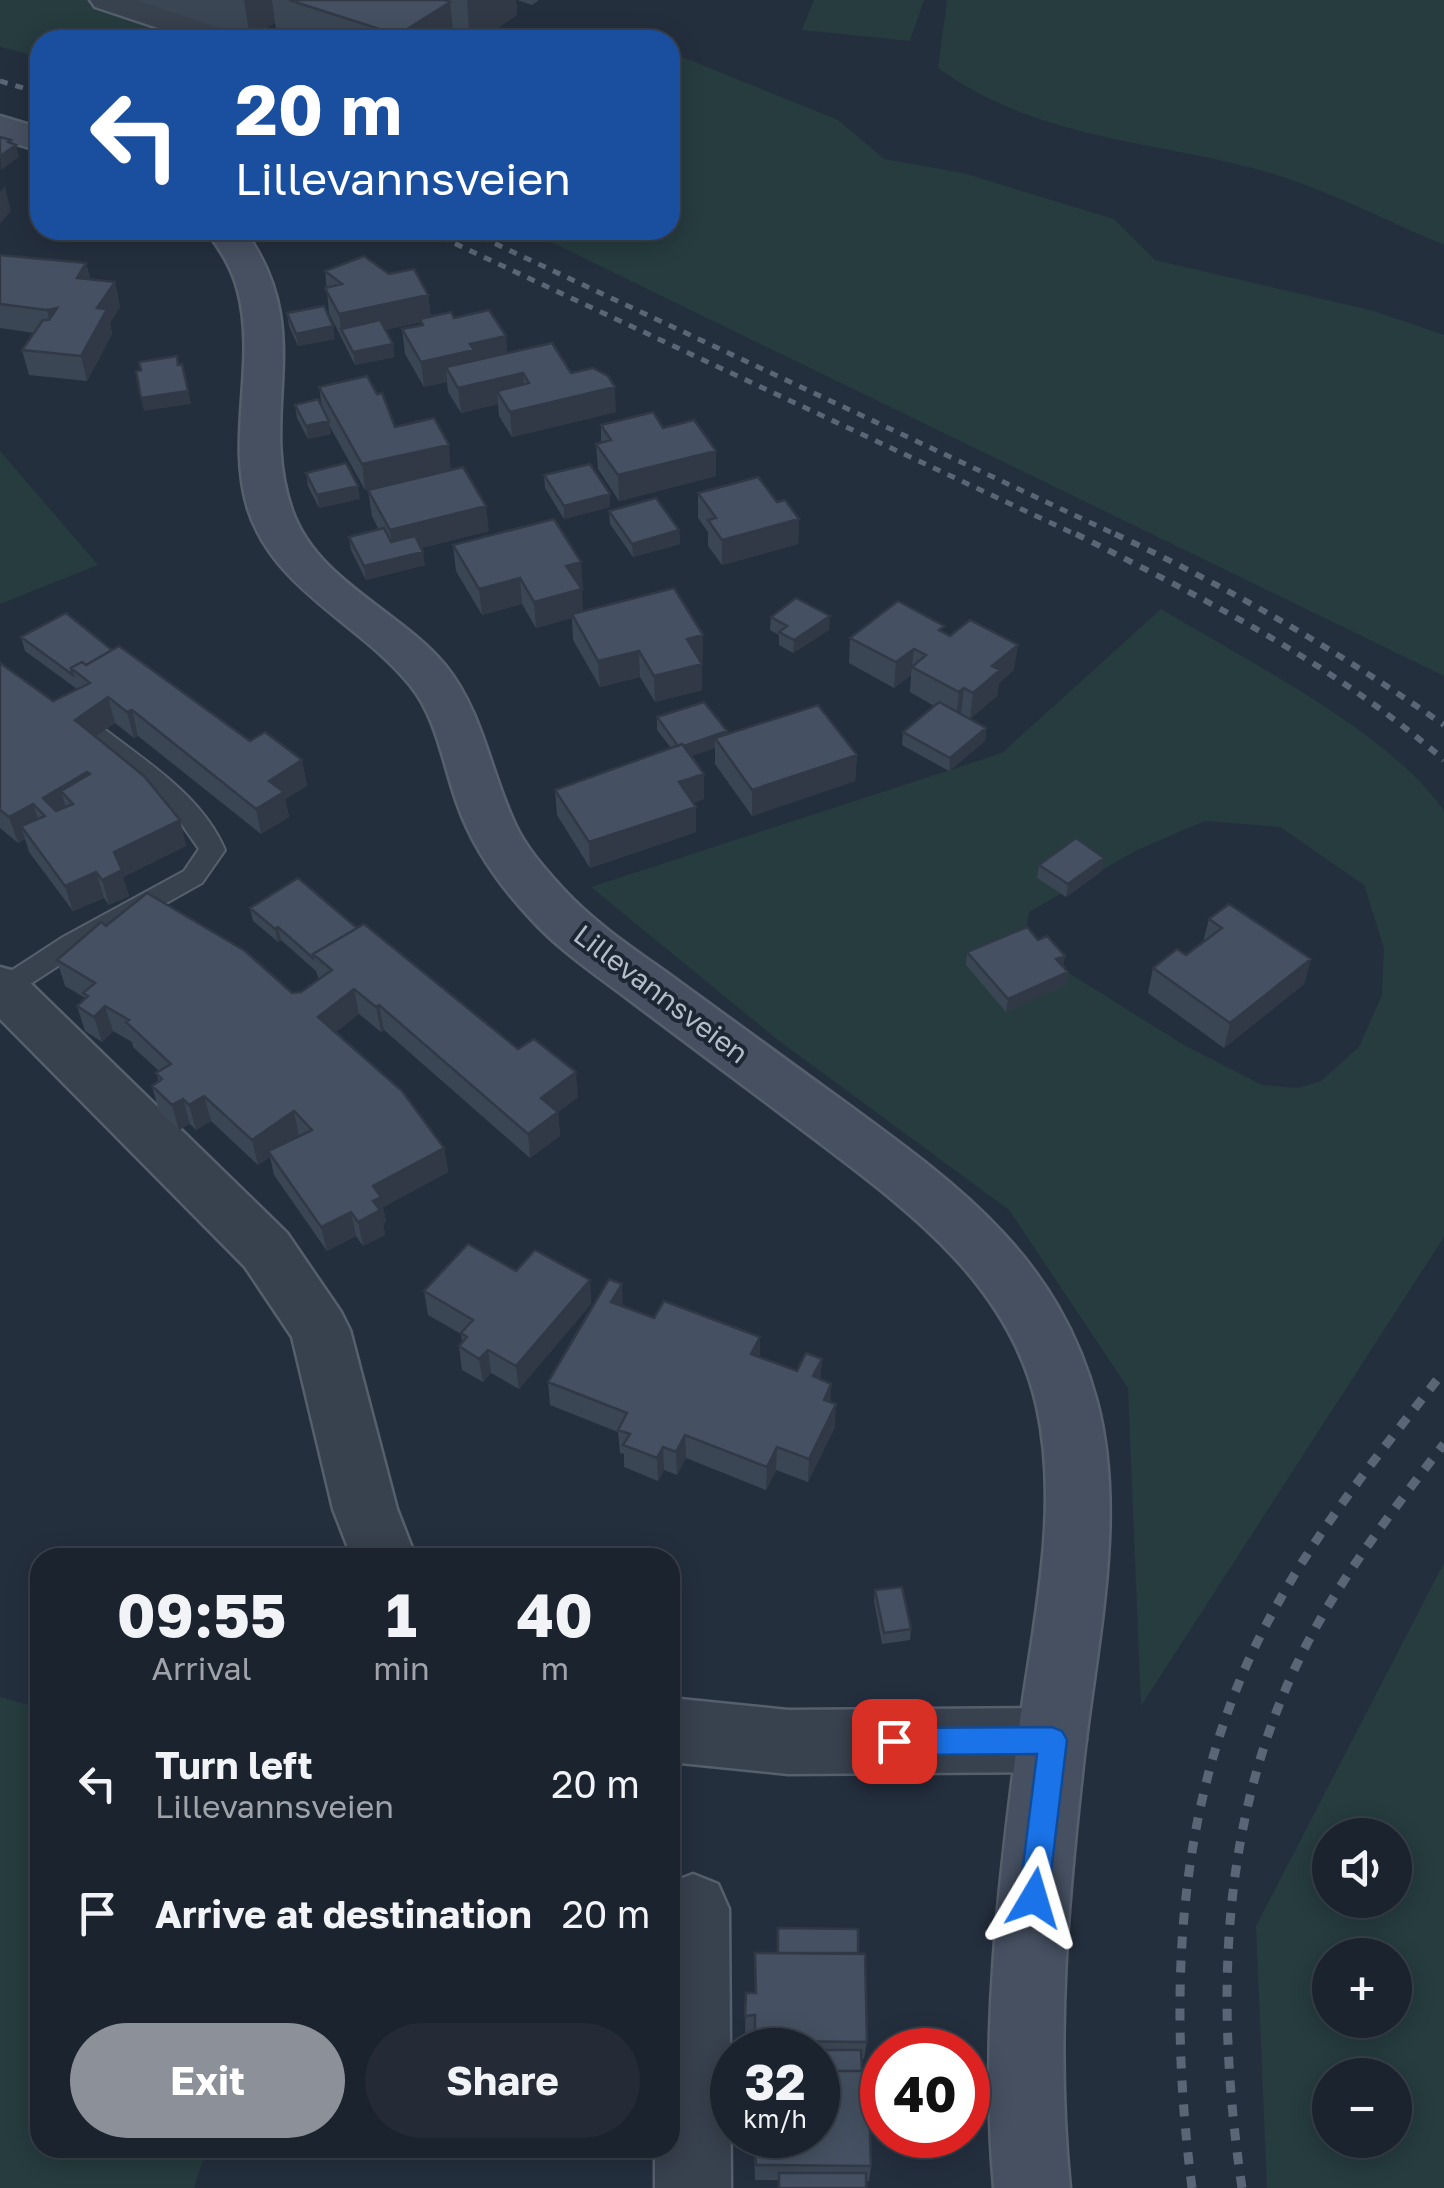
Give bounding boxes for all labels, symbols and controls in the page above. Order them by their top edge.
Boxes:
text: 20 m [235,66,402,150]
icon: left [70,70,200,200]
text: Lillevannsveien [235,151,571,205]
street label: Lillevannsveien [568,918,755,1070]
text: 09:55 [117,1578,286,1650]
text: 1 [386,1578,417,1650]
text: 40 [517,1578,593,1650]
text: Arrival [151,1649,252,1687]
text: min [373,1649,430,1687]
text: m [541,1649,569,1687]
pin [852,1699,937,1784]
icon: arrive [867,1714,922,1769]
text: Turn left [155,1742,313,1787]
icon: left [70,1756,125,1811]
text: 20 m [551,1761,640,1806]
text: Lillevannsveien [155,1787,394,1825]
map controls [1312,1818,1412,2158]
button: sound [1312,1818,1412,1918]
position arrow [982,1846,1086,1950]
icon: arrive [70,1886,125,1941]
text: Arrive at destination [155,1891,532,1936]
text: 20 m [562,1891,650,1936]
button: + [1312,1938,1412,2038]
button: Exit [70,2023,345,2138]
button: Share [365,2023,640,2138]
speed limit sign: 40 [860,2028,990,2158]
text: 32 [744,2051,805,2111]
button: − [1312,2058,1412,2158]
text: km/h [743,2103,807,2134]

